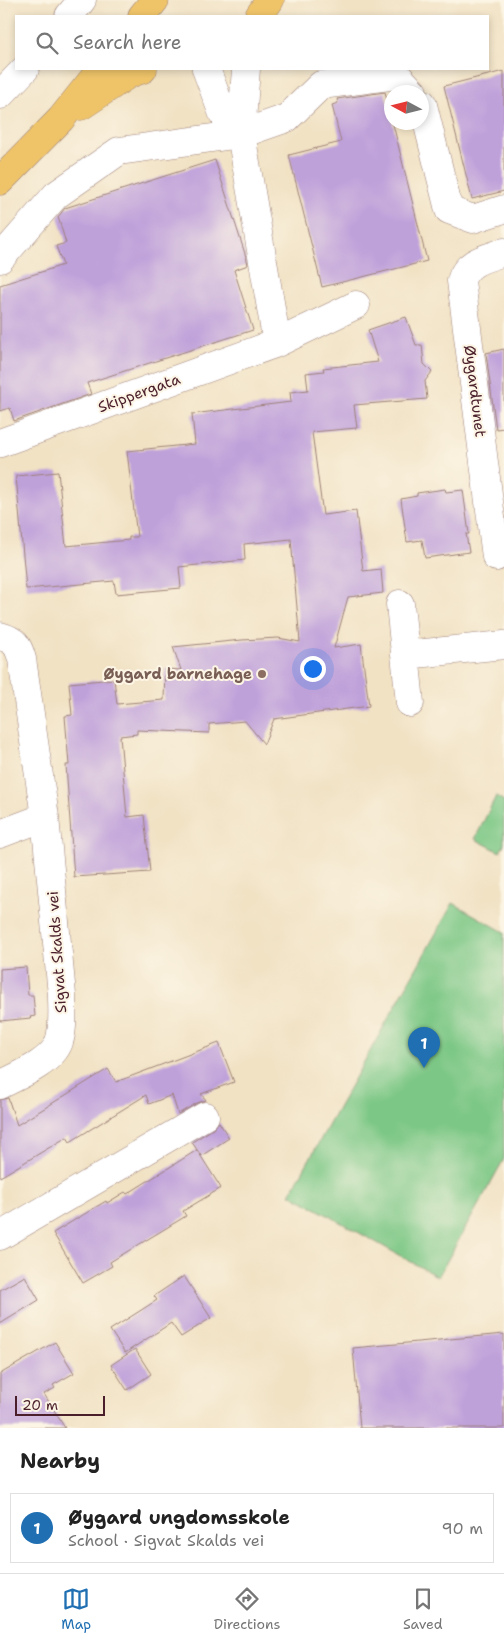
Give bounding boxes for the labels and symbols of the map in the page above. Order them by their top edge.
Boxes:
north arrow [384,85,429,130]
street label: Øygardtunet [459,344,491,438]
street label: Skippergata [95,369,183,417]
your location [300,656,326,682]
place label: Øygard barnehage [103,664,252,684]
marker: Øygard barnehage [256,668,268,680]
street label: Sigvat Skalds vei [43,890,71,1014]
pin: 1 [408,1027,440,1068]
scale bar [15,1393,105,1416]

